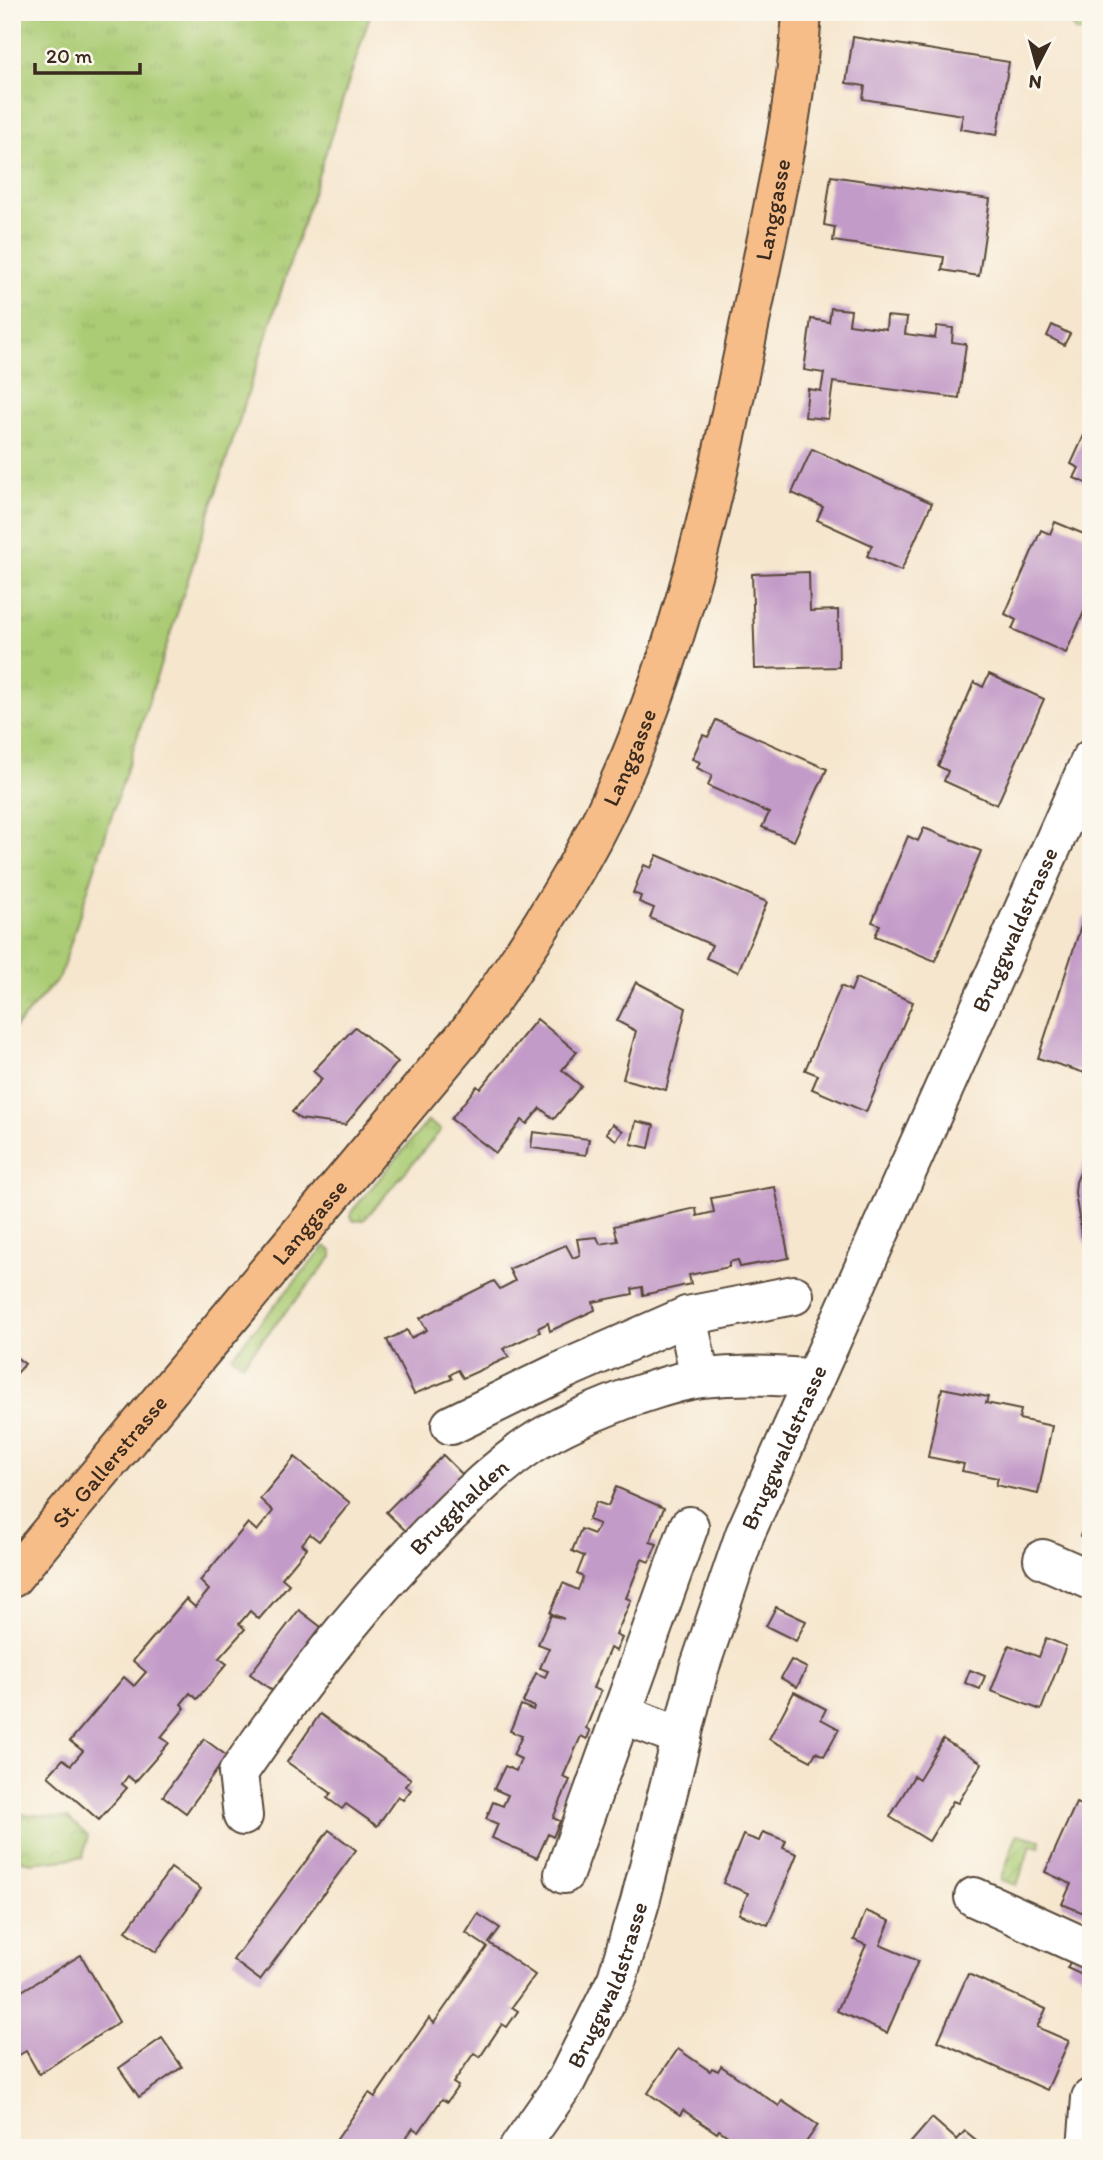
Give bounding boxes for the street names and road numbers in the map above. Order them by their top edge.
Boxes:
street label: Langgasse [749,157,796,263]
street label: Langgasse [596,705,662,810]
street label: Bruggwaldstrasse [966,843,1064,1017]
street label: Langgasse [266,1173,353,1270]
street label: Bruggwaldstrasse [735,1361,833,1534]
street label: St. Gallerstrasse [46,1389,173,1534]
street label: Brugghalden [403,1453,514,1561]
street label: Bruggwaldstrasse [561,1898,653,2073]

